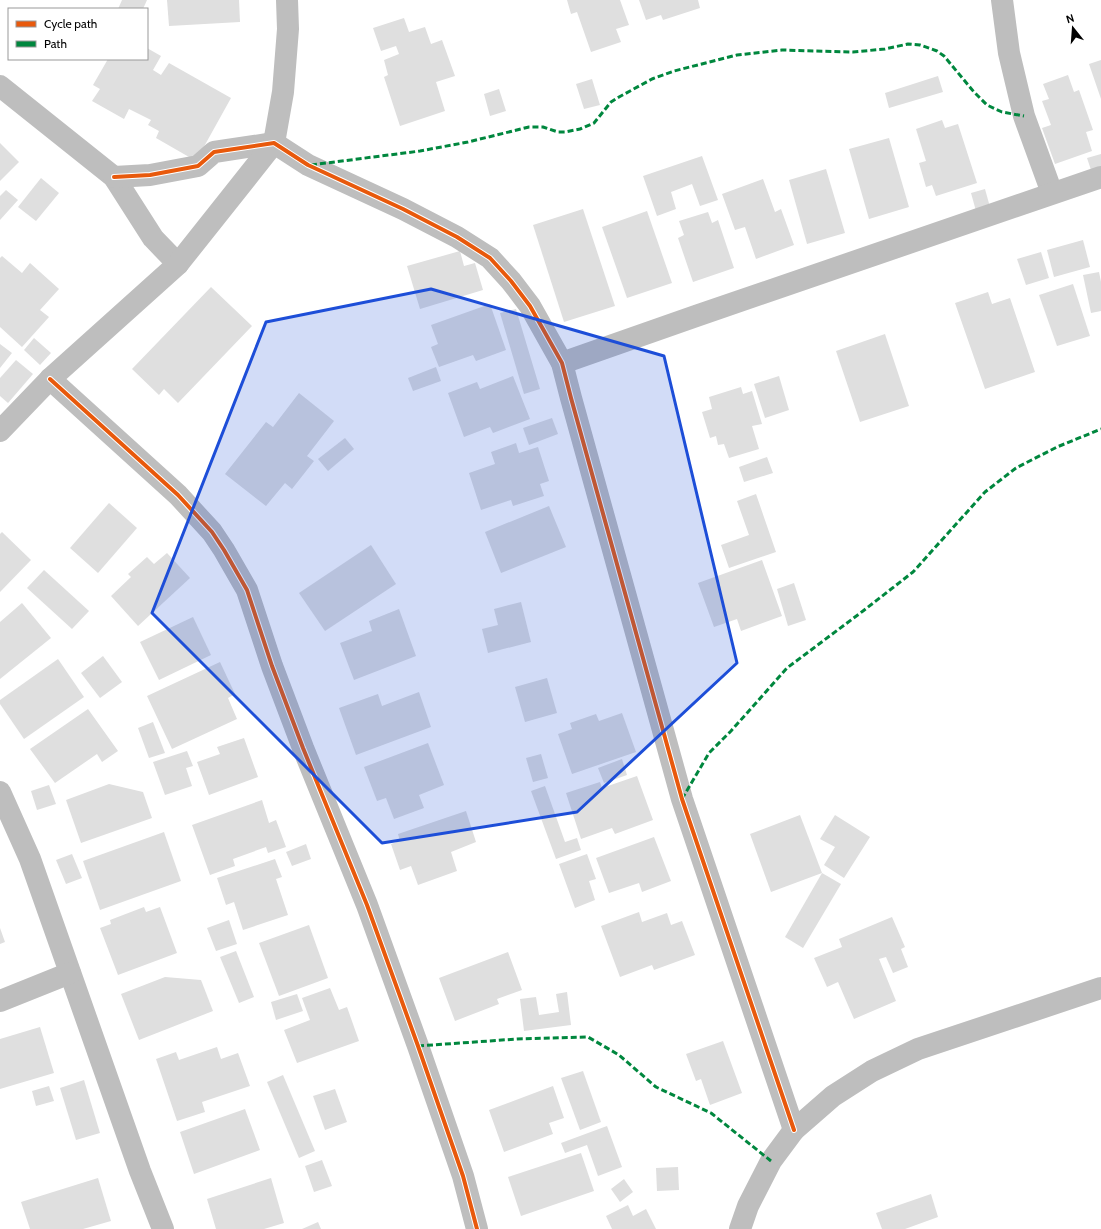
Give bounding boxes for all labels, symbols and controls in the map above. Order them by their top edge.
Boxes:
legend [8,8,148,60]
north arrow [1053,8,1093,48]
text: N [1064,11,1076,26]
text: Cycle path [44,16,97,31]
text: Path [44,36,67,51]

